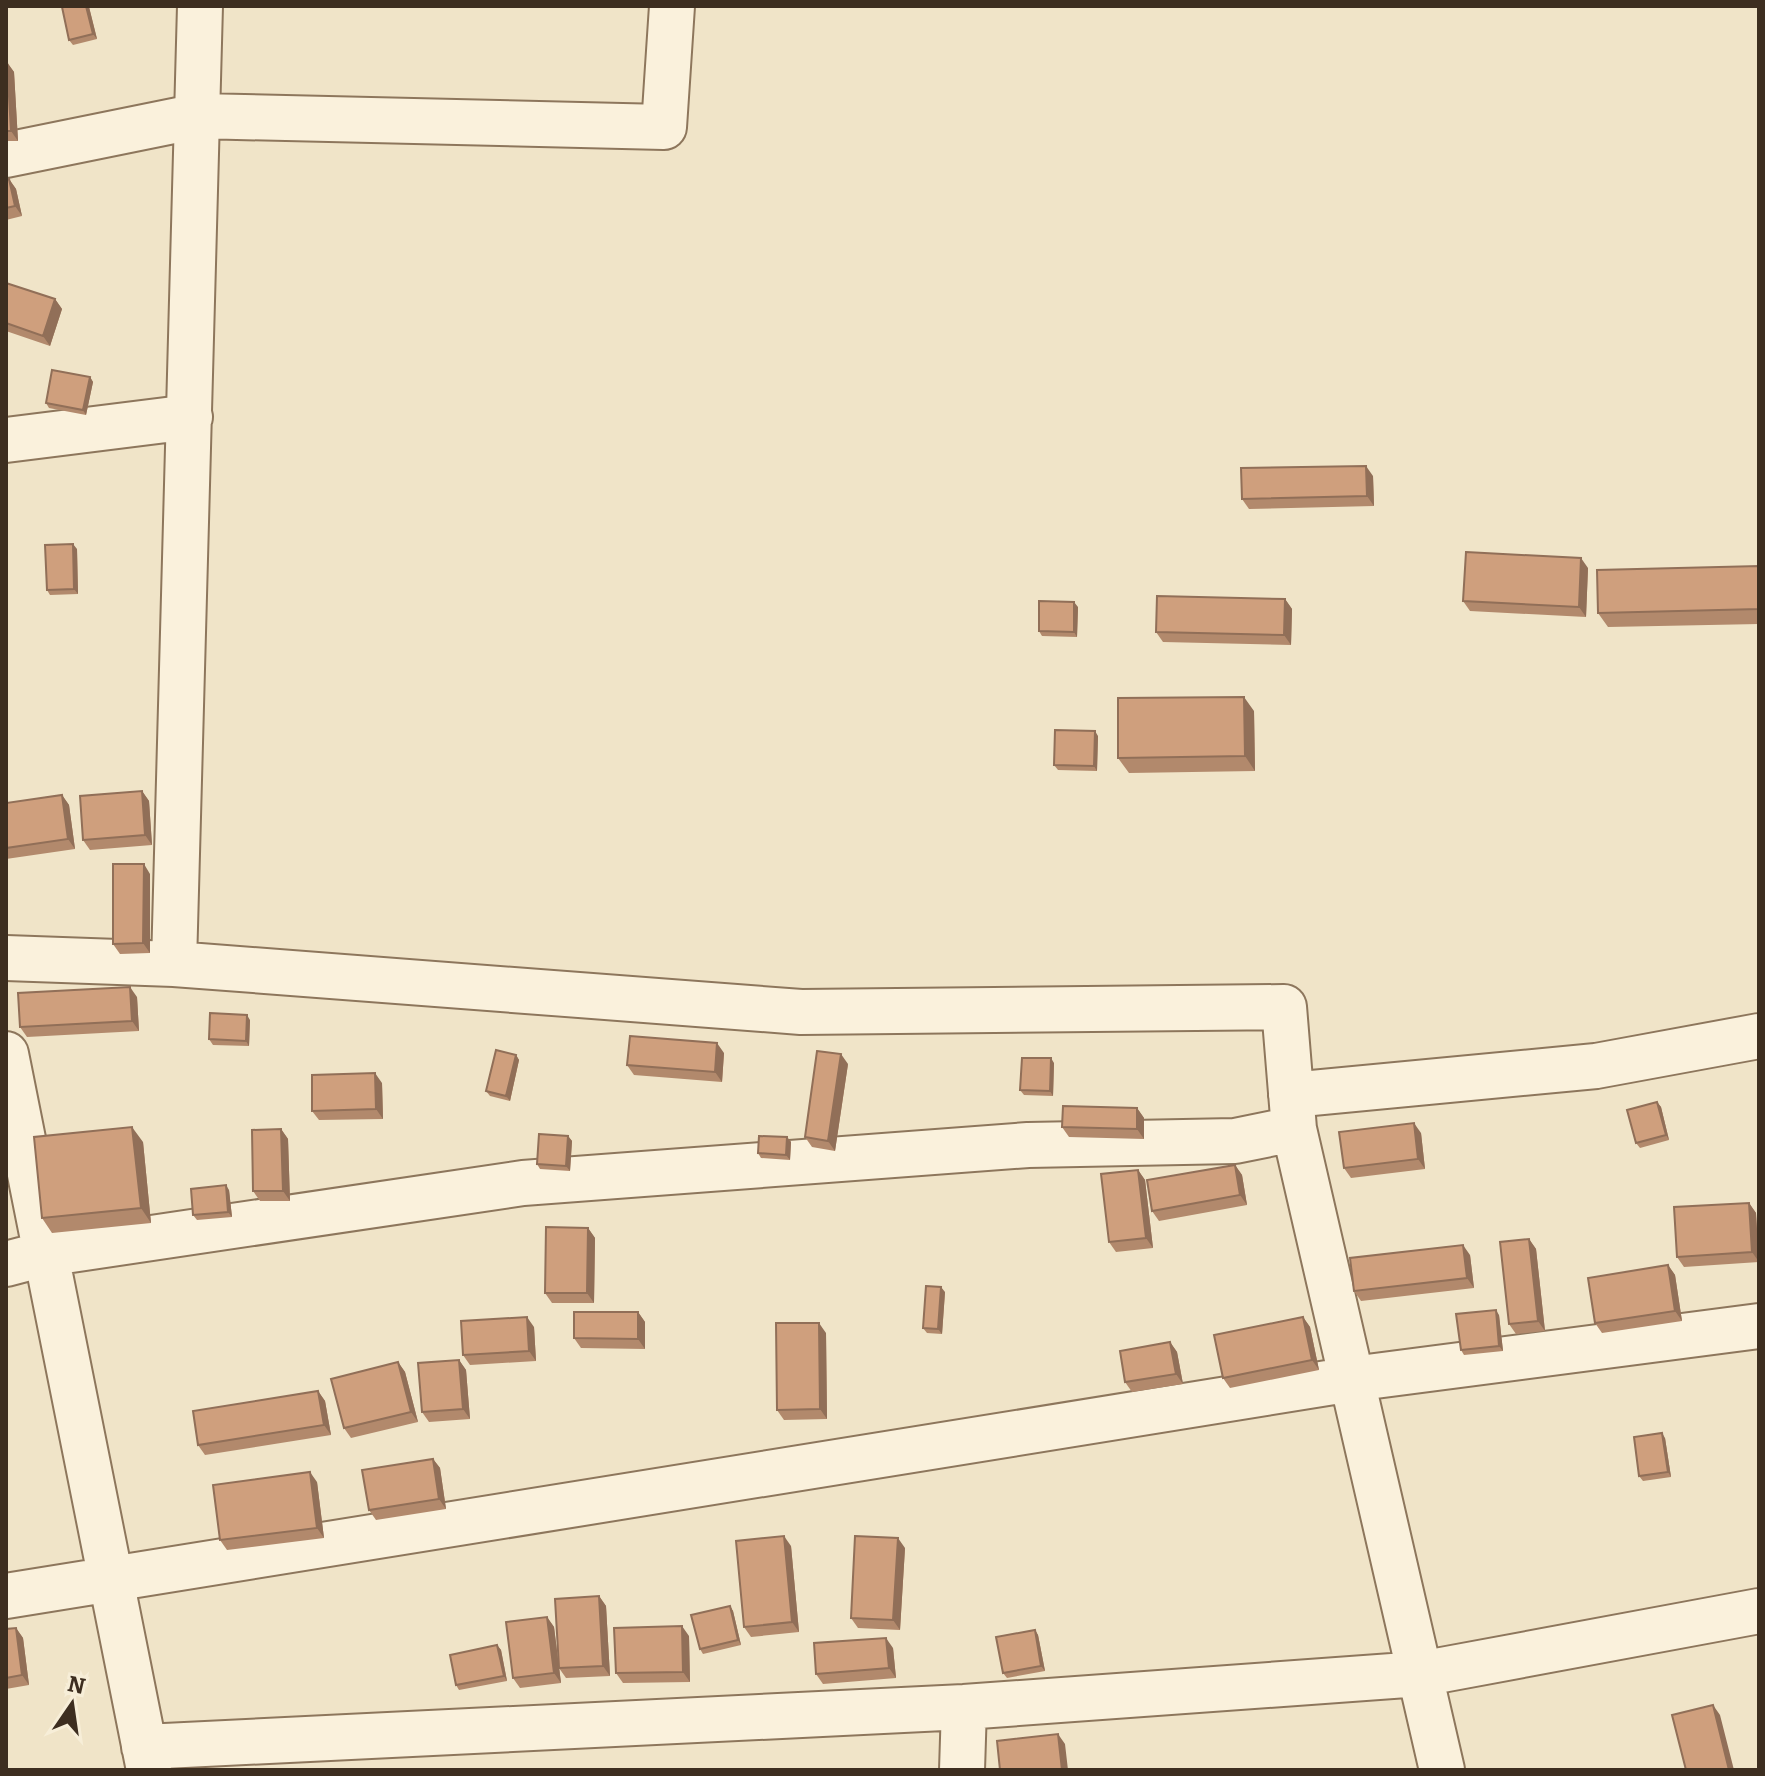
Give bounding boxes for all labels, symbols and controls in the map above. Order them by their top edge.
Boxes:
north arrow [32,1664,112,1744]
text: N [65,1670,88,1700]

